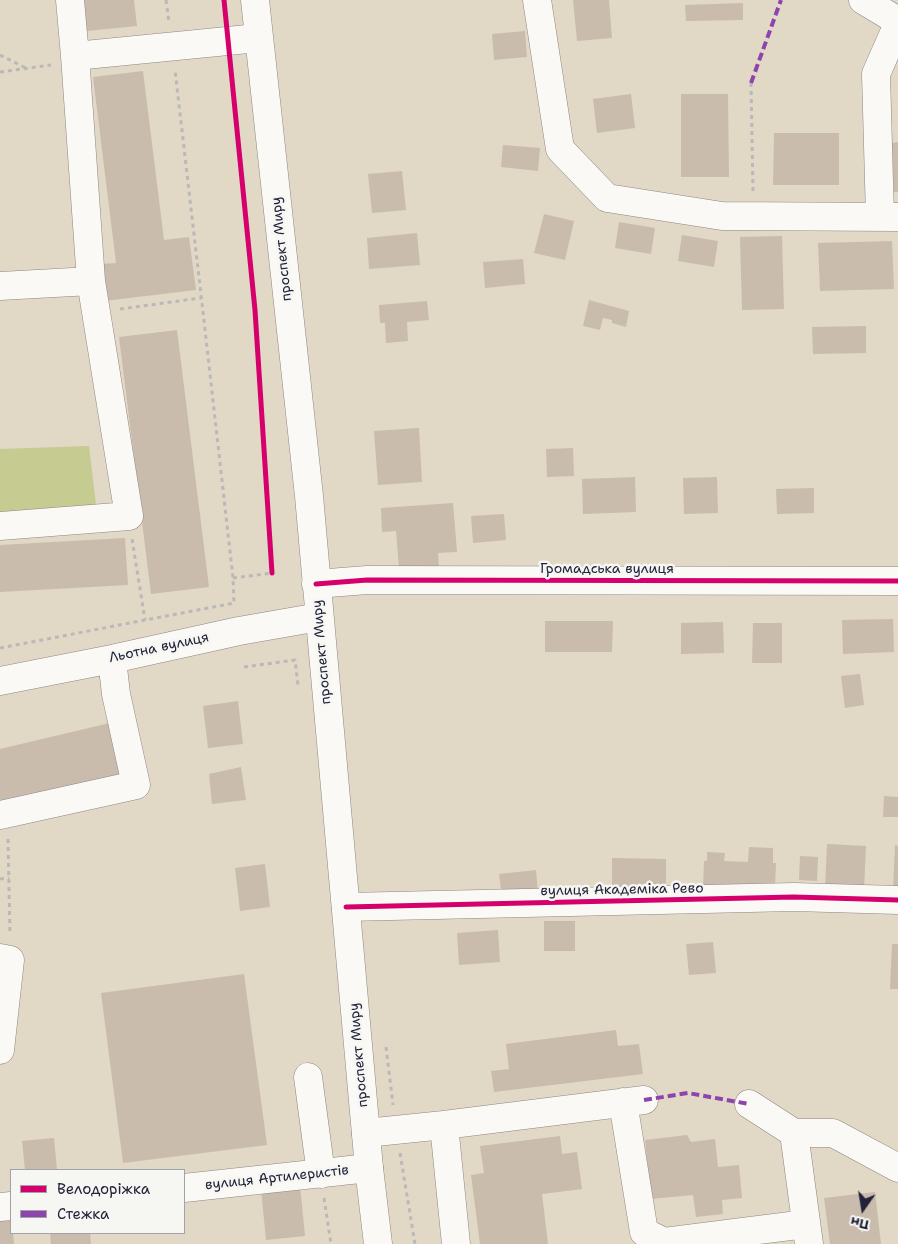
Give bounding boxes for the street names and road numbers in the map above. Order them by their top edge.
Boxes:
street label: проспект Миру [268,196,296,302]
street label: Громадська вулиця [540,561,674,577]
street label: проспект Миру [309,599,335,705]
street label: Льотна вулиця [107,629,211,667]
street label: вулиця Академіка Рево [540,880,704,900]
street label: проспект Миру [346,1002,372,1108]
street label: вулиця Артилеристів [204,1162,350,1194]

